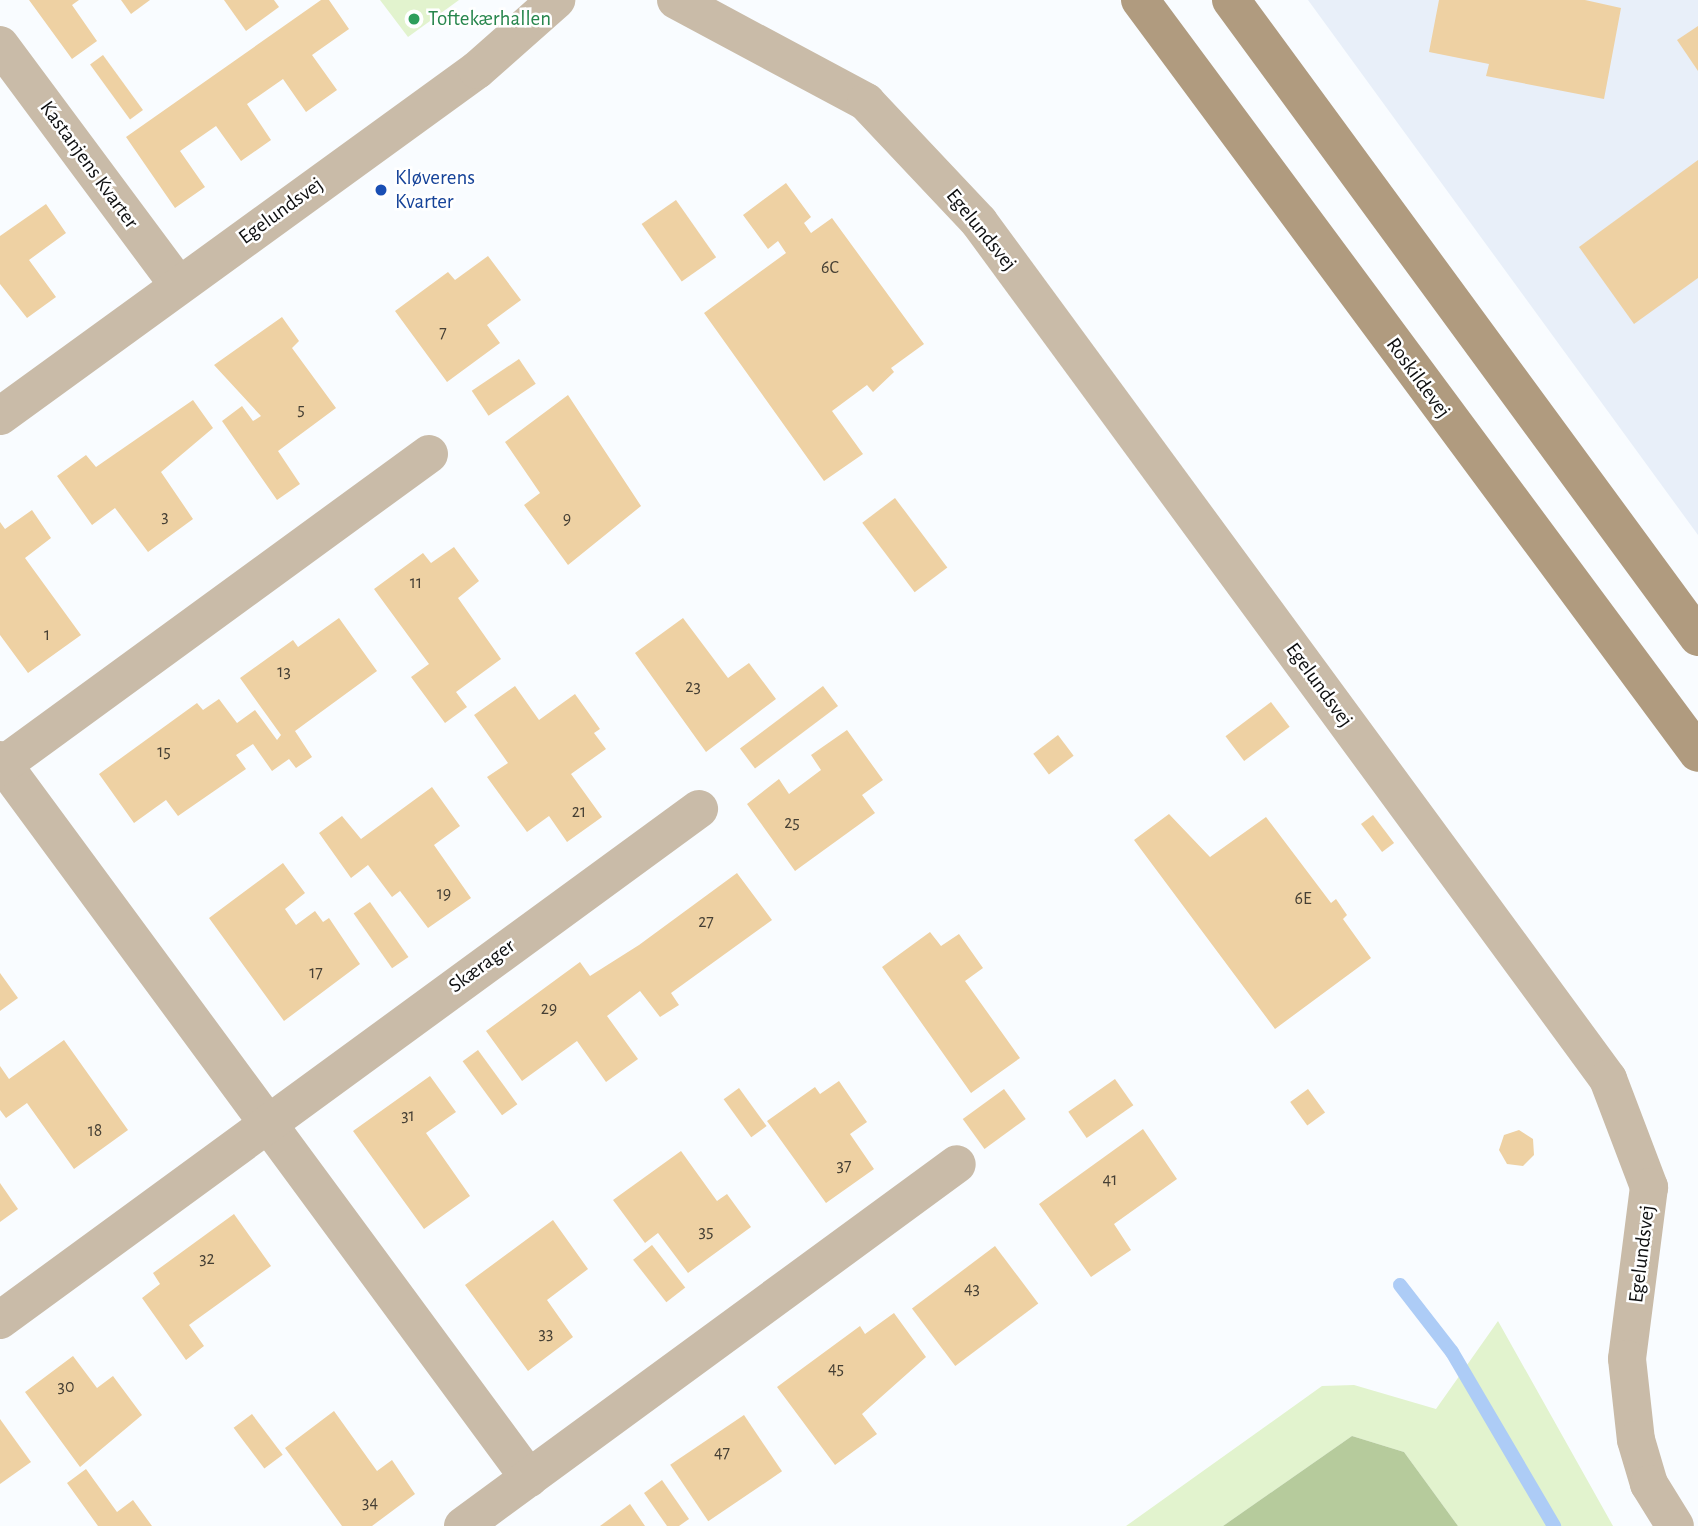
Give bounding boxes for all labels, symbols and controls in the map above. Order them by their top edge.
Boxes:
place label: Toftekærhallen [428,6,551,32]
marker: Toftekærhallen [406,11,422,27]
street label: Kastanjens Kvarter [34,96,144,234]
place label: Kløverens Kvarter [395,165,475,215]
street label: Egelundsvej [234,172,328,250]
marker: Kløverens Kvarter [373,182,389,198]
street label: Egelundsvej [940,184,1022,276]
house number: 6C [821,257,839,279]
house number: 7 [439,322,447,344]
street label: Roskildevej [1380,333,1456,423]
house number: 5 [297,399,305,421]
house number: 3 [161,506,169,528]
house number: 9 [563,508,571,530]
house number: 11 [410,572,422,594]
house number: 1 [44,624,50,646]
street label: Egelundsvej [1280,638,1358,732]
house number: 13 [277,661,291,683]
house number: 23 [685,676,701,698]
house number: 15 [157,741,171,763]
house number: 21 [572,801,586,823]
house number: 25 [784,812,800,834]
house number: 19 [437,883,451,905]
house number: 6E [1294,888,1312,910]
house number: 27 [698,911,714,933]
street label: Skærager [444,933,520,999]
house number: 17 [309,962,323,984]
house number: 29 [541,998,557,1020]
house number: 31 [401,1105,415,1127]
house number: 18 [88,1120,102,1142]
house number: 37 [837,1155,851,1177]
house number: 41 [1103,1169,1117,1191]
street label: Egelundsvej [1624,1204,1660,1304]
house number: 35 [699,1221,713,1243]
house number: 32 [199,1248,215,1270]
house number: 43 [964,1278,980,1300]
house number: 33 [539,1323,553,1345]
house number: 45 [828,1358,844,1380]
house number: 30 [58,1376,74,1398]
house number: 47 [714,1442,730,1464]
house number: 34 [362,1492,378,1514]

